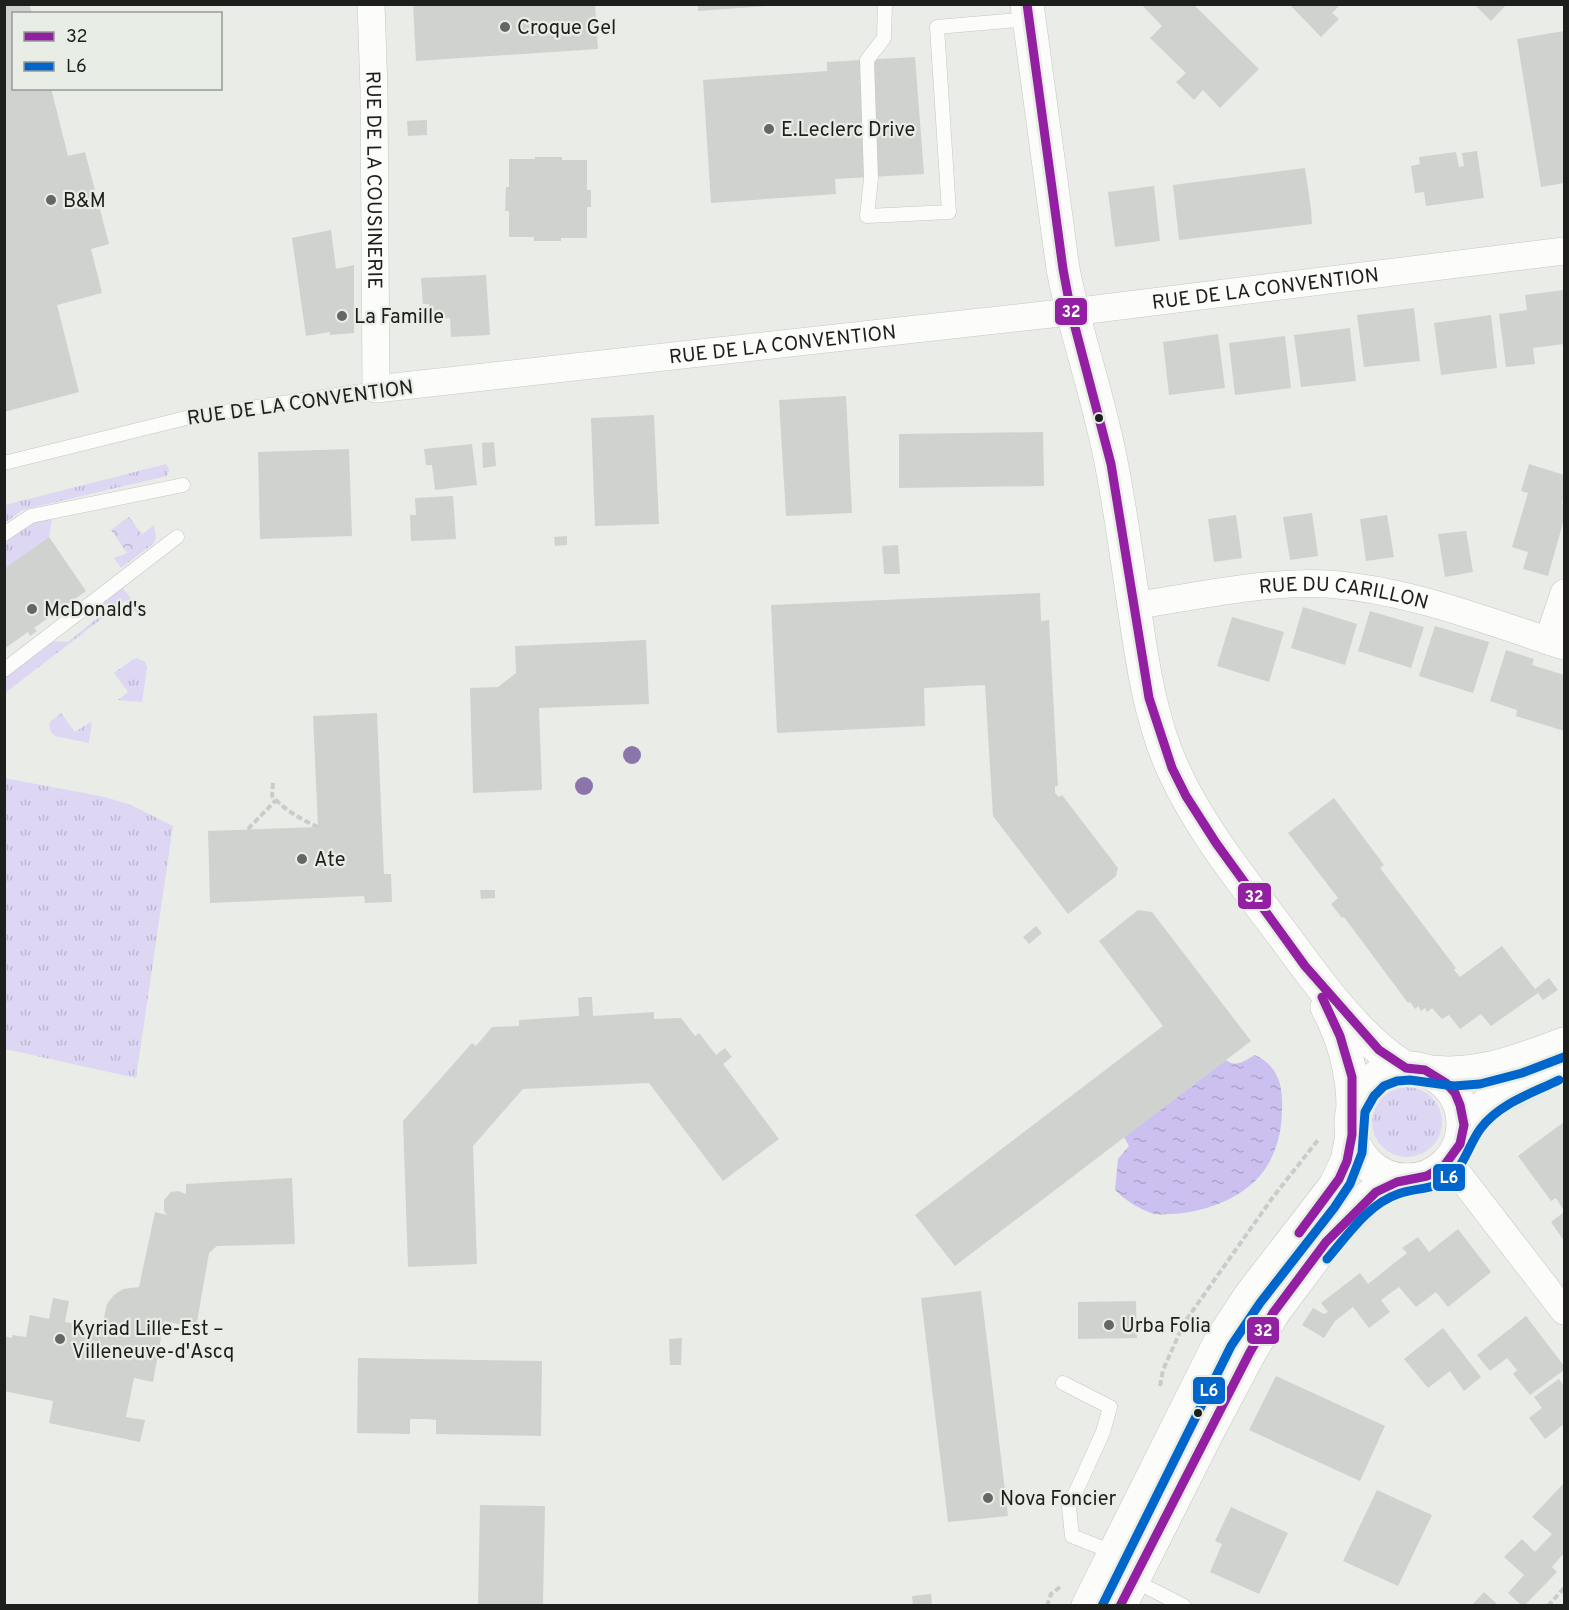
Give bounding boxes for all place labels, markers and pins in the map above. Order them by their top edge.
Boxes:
place label: Croque Gel [517,16,616,42]
marker: Croque Gel [498,20,512,34]
place label: E.Leclerc Drive [781,118,915,144]
marker: E.Leclerc Drive [762,122,776,136]
place label: B&M [63,189,106,215]
marker: B&M [44,193,58,207]
place label: La Famille [354,305,444,331]
marker: La Famille [335,309,349,323]
unlabelled marker [1093,412,1105,424]
place label: McDonald's [44,598,147,624]
marker: McDonald's [25,602,39,616]
place label: Ate [314,848,345,874]
marker: Ate [295,852,309,866]
place label: Urba Folia [1121,1314,1211,1340]
place label: Kyriad Lille-Est – Villeneuve-d'Ascq [72,1317,234,1366]
marker: Urba Folia [1102,1318,1116,1332]
marker: Kyriad Lille-Est – Villeneuve-d'Ascq [53,1332,67,1346]
unlabelled marker [1192,1407,1204,1419]
place label: Nova Foncier [1000,1487,1117,1513]
marker: Nova Foncier [981,1491,995,1505]

